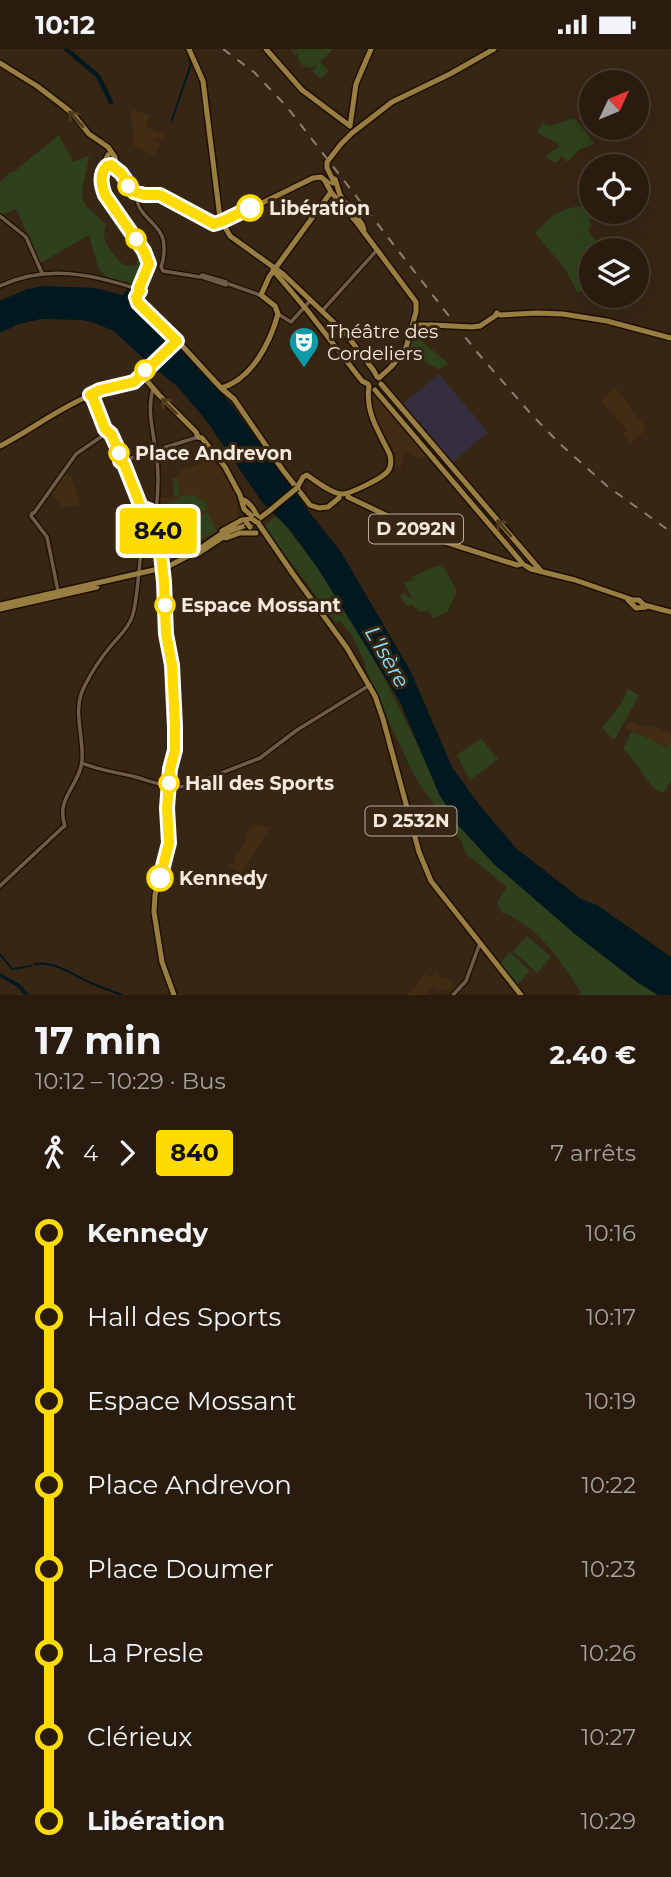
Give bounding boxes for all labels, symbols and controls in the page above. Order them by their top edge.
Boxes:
text: 10:12 [35,9,95,41]
north arrow [579,70,649,140]
map controls [579,70,649,308]
one-way arrow [68,110,84,128]
button: locate [579,154,649,224]
unlabelled marker [118,176,138,196]
marker: Libération [237,195,263,221]
place label: Libération [269,197,370,220]
unlabelled marker [126,229,146,249]
button: layers [579,238,649,308]
place label: Théâtre des Cordeliers [327,320,438,365]
theatre icon: Théâtre des Cordeliers [287,325,321,369]
unlabelled marker [135,360,155,380]
one-way arrow [161,397,178,414]
place label: Place Andrevon [135,442,292,465]
marker: Place Andrevon [109,443,129,463]
line badge: 840 [118,508,198,554]
road number: D 2092N [369,515,463,543]
text: 840 [134,516,182,545]
one-way arrow [496,519,512,537]
place label: Espace Mossant [181,594,341,617]
marker: Espace Mossant [155,595,175,615]
water label: L'Isère [360,622,415,692]
place label: Hall des Sports [185,772,334,795]
marker: Hall des Sports [159,773,179,793]
road number: D 2532N [366,807,457,835]
marker: Kennedy [147,865,173,891]
place label: Kennedy [179,867,268,890]
text: 17 min [35,1017,162,1064]
text: 2.40 € [550,1039,636,1071]
text: 10:12 – 10:29 · Bus [35,1067,226,1095]
icon: walk [35,1134,73,1172]
icon: forward [108,1134,146,1172]
text: 840 [170,1138,219,1167]
text: 4 [83,1139,98,1167]
text: 7 arrêts [550,1139,636,1167]
text: Kennedy [87,1217,208,1249]
text: 10:16 [585,1219,636,1247]
text: Hall des Sports [87,1301,281,1333]
text: 10:17 [586,1303,636,1331]
text: Espace Mossant [87,1385,297,1417]
text: 10:19 [585,1387,636,1415]
text: Place Andrevon [87,1469,292,1501]
text: 10:22 [581,1471,636,1499]
text: Place Doumer [87,1553,274,1585]
text: 10:23 [582,1555,636,1583]
text: La Presle [87,1637,204,1669]
text: 10:26 [581,1639,636,1667]
text: Clérieux [87,1721,192,1753]
text: 10:27 [581,1723,636,1751]
text: Libération [87,1805,225,1837]
text: 10:29 [581,1807,636,1835]

